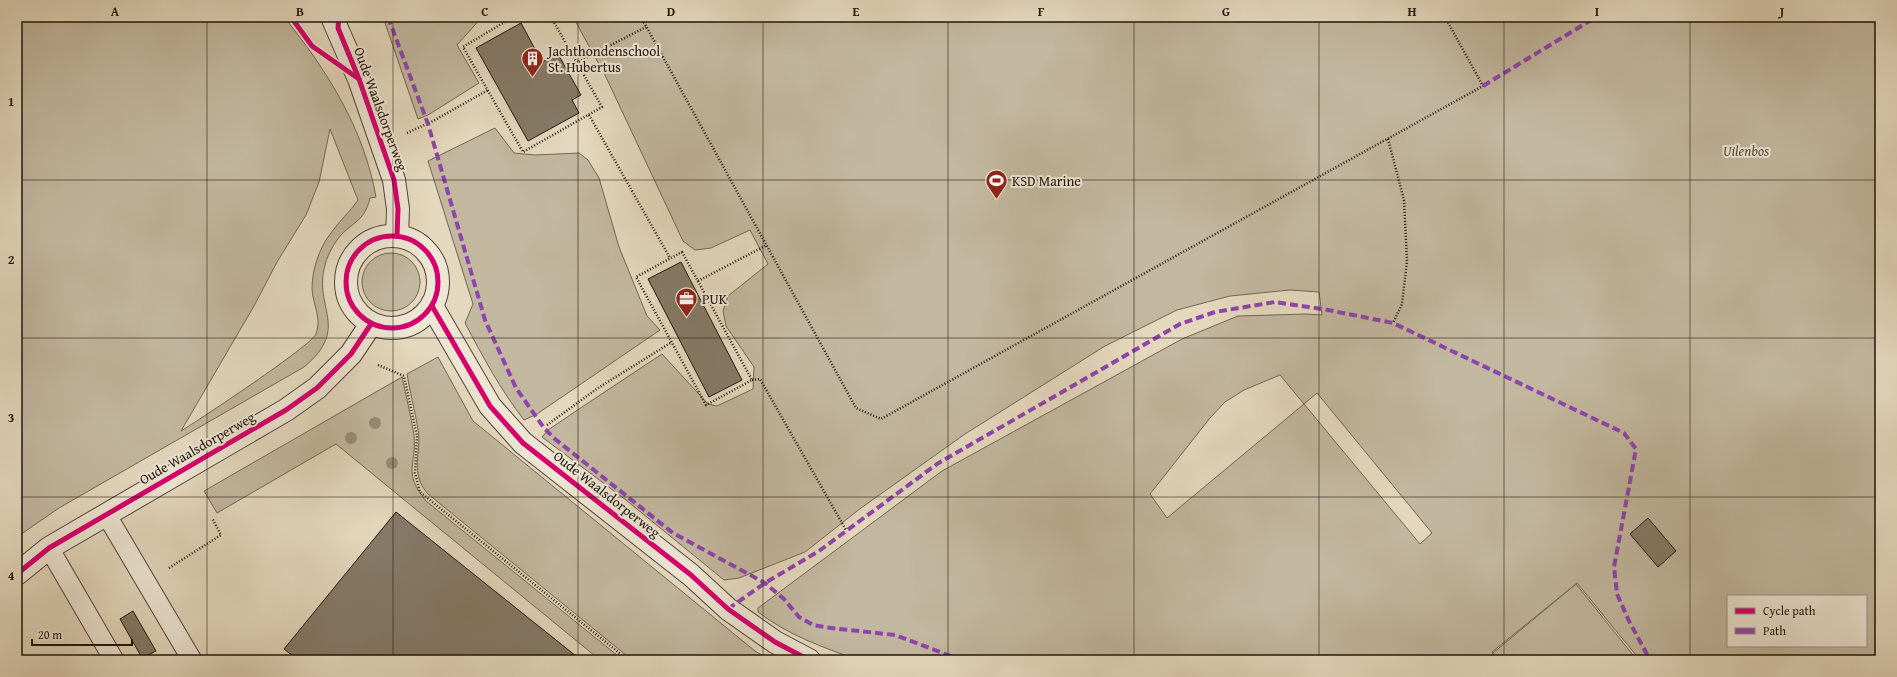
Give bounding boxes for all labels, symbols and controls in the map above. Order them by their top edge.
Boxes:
text: A [111,2,120,21]
text: B [296,2,304,21]
text: C [481,2,489,21]
text: D [667,2,675,21]
text: E [853,2,860,21]
text: F [1038,2,1045,21]
text: G [1222,2,1230,21]
text: H [1407,2,1417,21]
text: I [1595,2,1599,21]
text: J [1778,2,1785,21]
place label: Jachthondenschool St. Hubertus [546,41,660,77]
street label: Oude Waalsdorperweg [349,44,413,174]
building icon: Jachthondenschool St. Hubertus [519,46,545,79]
text: 1 [8,92,14,111]
park label: Uilenbos [1723,141,1769,161]
sports icon: KSD Marine [984,168,1010,201]
place label: KSD Marine [1012,171,1081,191]
text: 2 [8,250,15,269]
office icon: PUK [674,286,700,319]
place label: PUK [702,289,728,309]
street label: Oude Waalsdorperweg [135,407,259,489]
text: 3 [8,408,14,427]
street label: Oude Waalsdorperweg [549,446,665,542]
text: 4 [8,566,15,585]
legend [1727,595,1867,647]
text: Cycle path [1763,602,1816,619]
scale bar [32,621,132,647]
text: Path [1763,622,1786,639]
text: 20 m [38,626,62,643]

